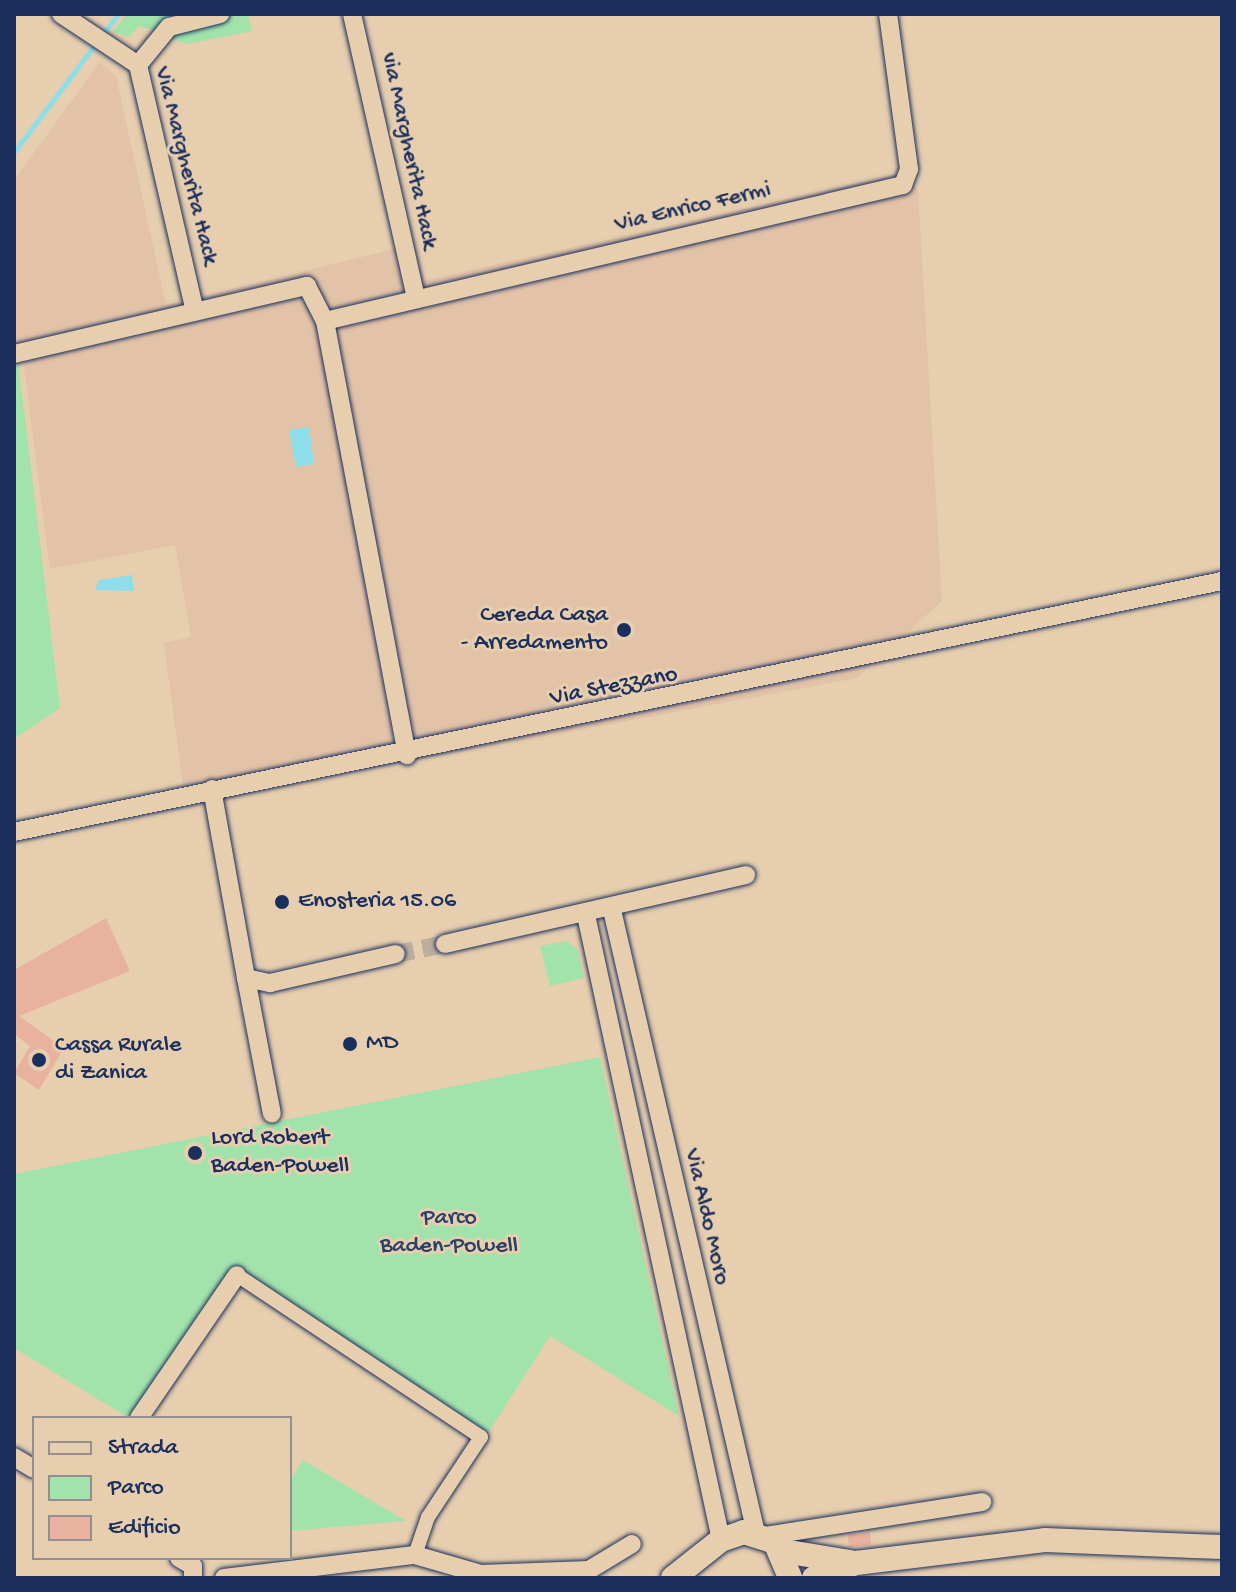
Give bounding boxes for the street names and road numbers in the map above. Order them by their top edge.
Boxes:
street label: via Margherita Hack [373,50,443,252]
street label: Via Margherita Hack [146,64,224,268]
street label: Via Enrico Fermi [612,176,774,240]
street label: Via Stezzano [548,661,680,713]
street label: Via Aldo Moro [676,1146,736,1288]

